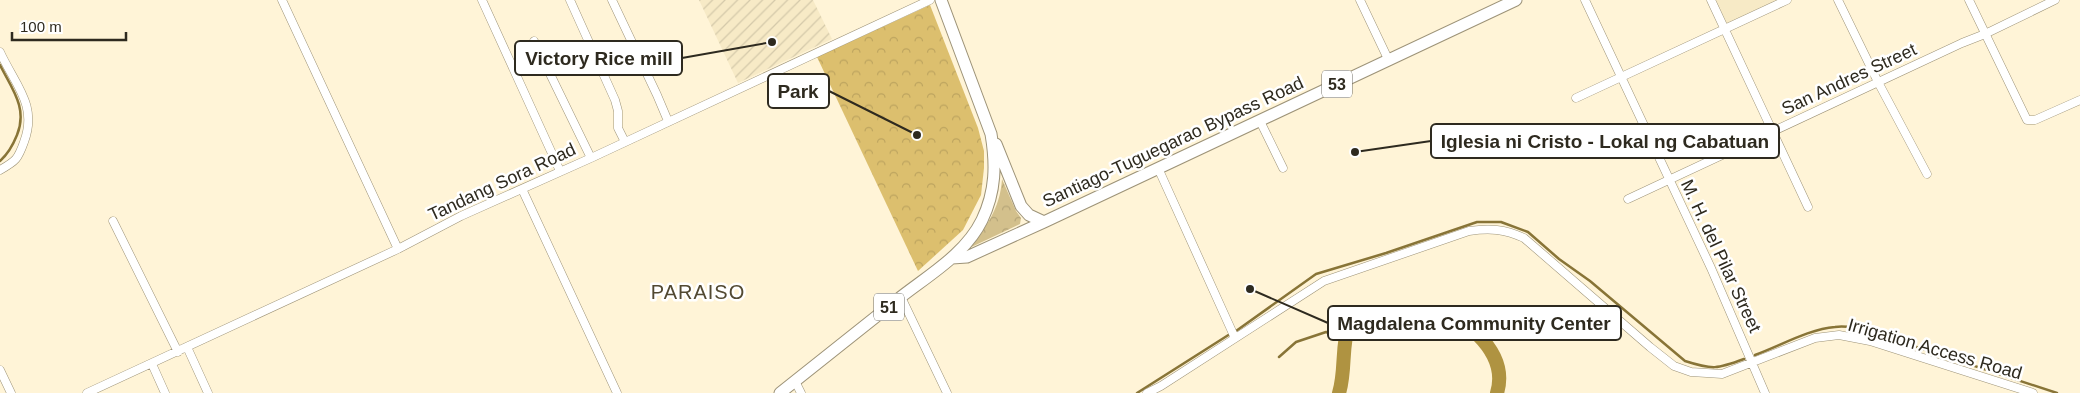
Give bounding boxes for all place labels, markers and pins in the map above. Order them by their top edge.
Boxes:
callout: Victory Rice mill [515,41,682,75]
callout: Park [768,74,829,108]
callout: Iglesia ni Cristo - Lokal ng Cabatuan [1431,124,1779,158]
callout: Magdalena Community Center [1328,306,1621,340]

